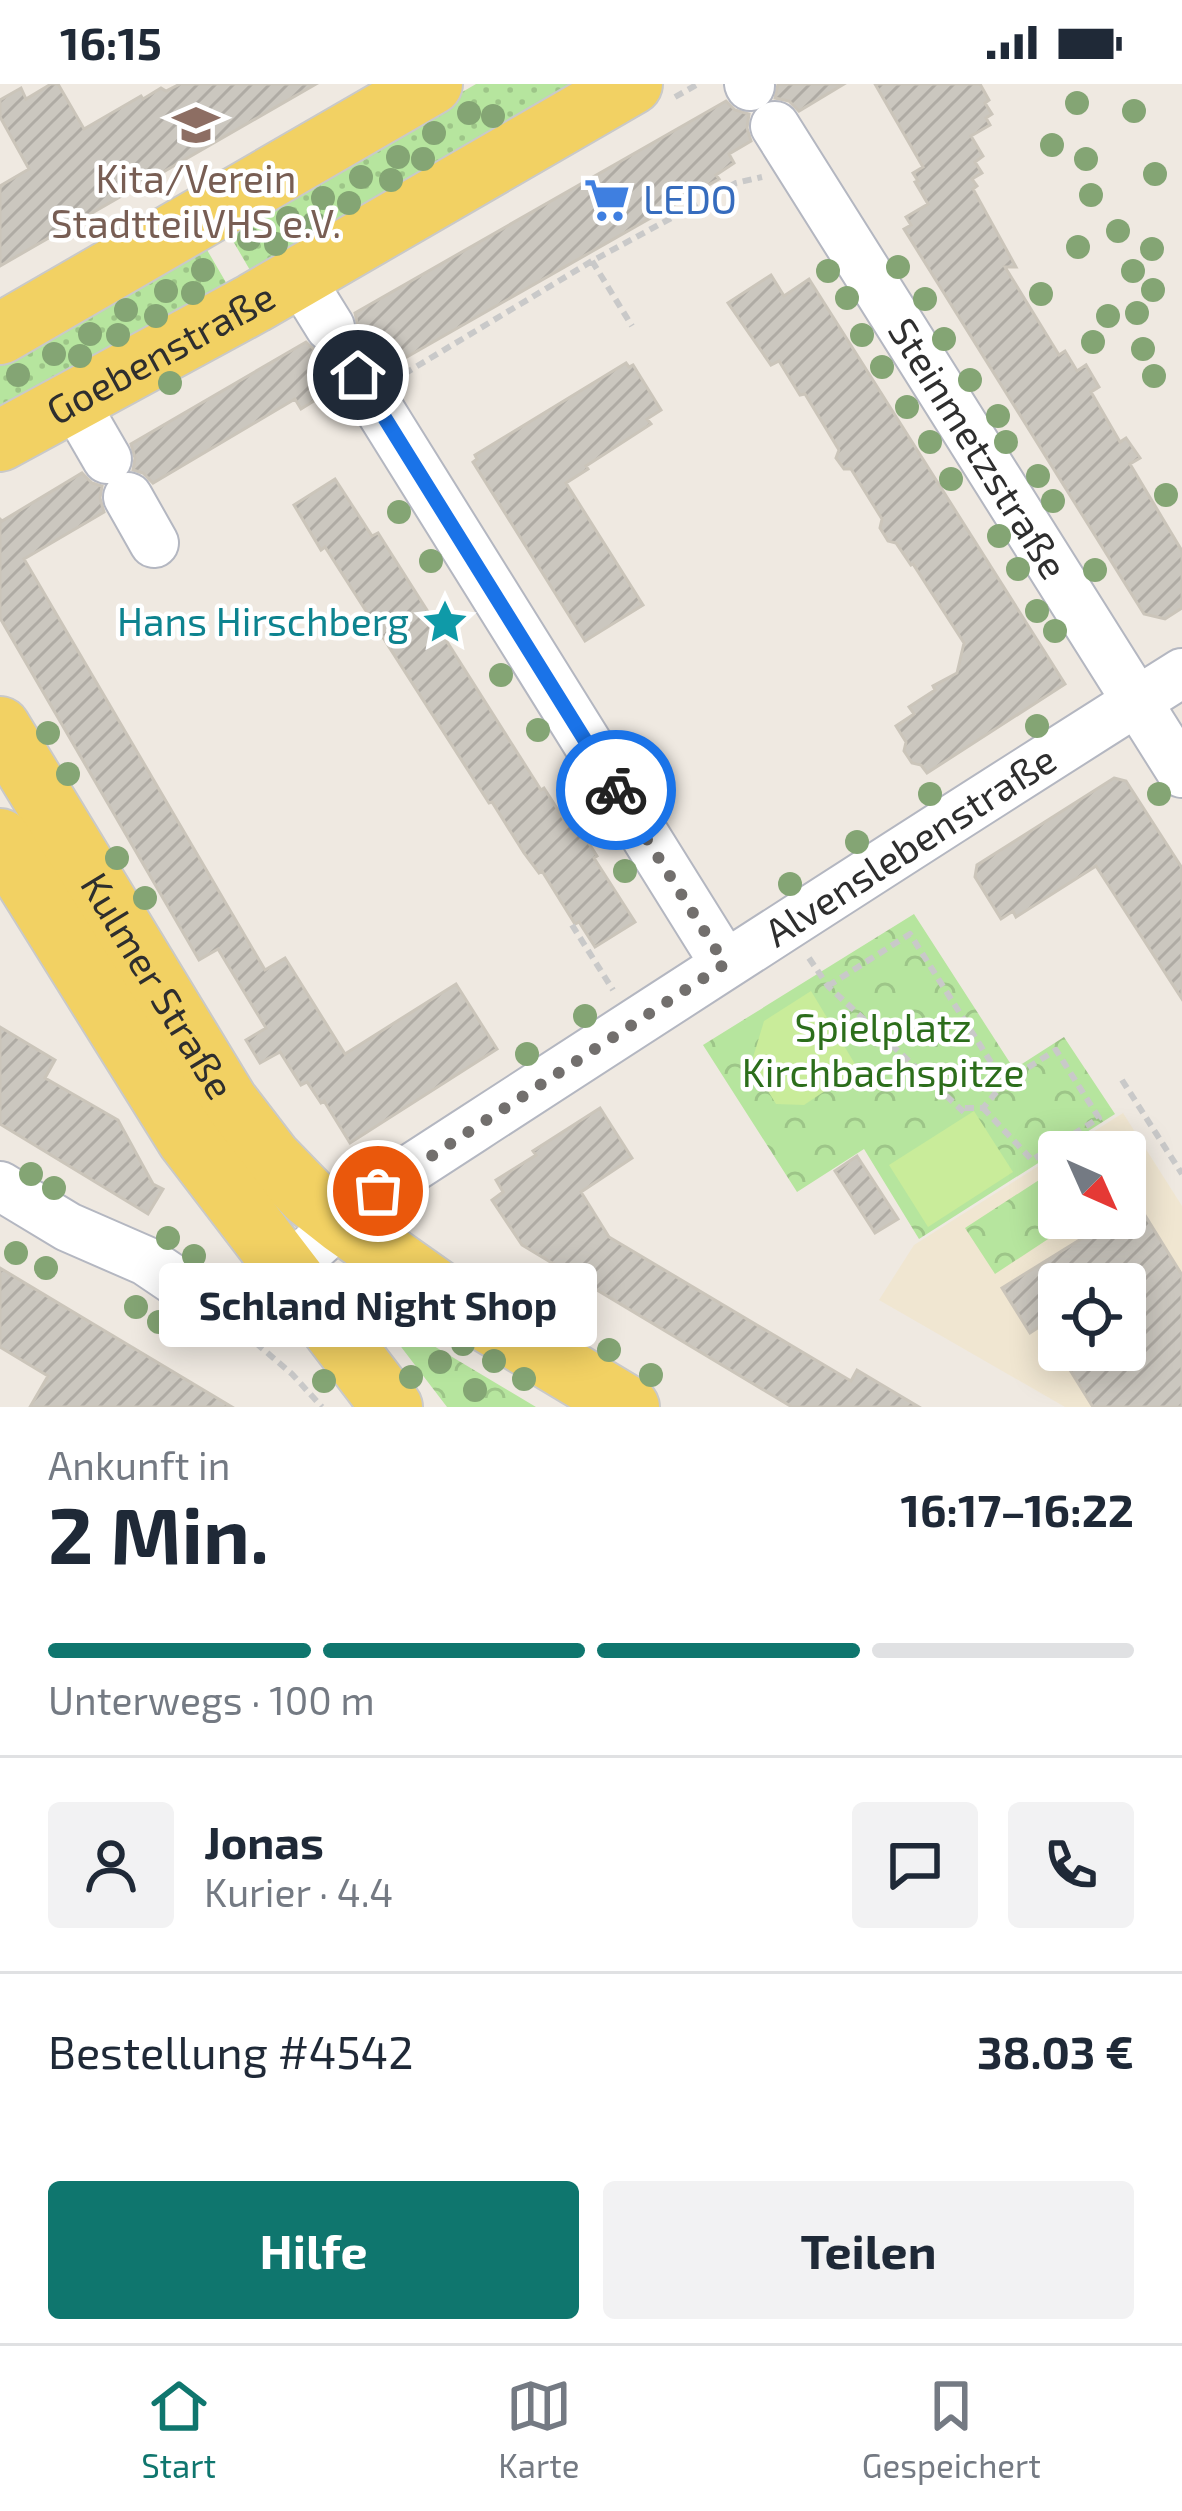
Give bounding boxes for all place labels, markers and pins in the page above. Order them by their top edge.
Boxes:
school or university icon: Kita/Verein StadtteilVHS e.V. [171,100,221,150]
place label: Kita/Verein StadtteilVHS e.V. [51,154,341,246]
supermarket icon: LEDO [582,175,632,225]
place label: LEDO [643,175,737,222]
pin [307,324,409,426]
place label: Hans Hirschberg [117,597,409,644]
place icon: Hans Hirschberg [420,597,470,647]
pin [327,1140,429,1242]
callout: Schland Night Shop [159,1263,597,1347]

